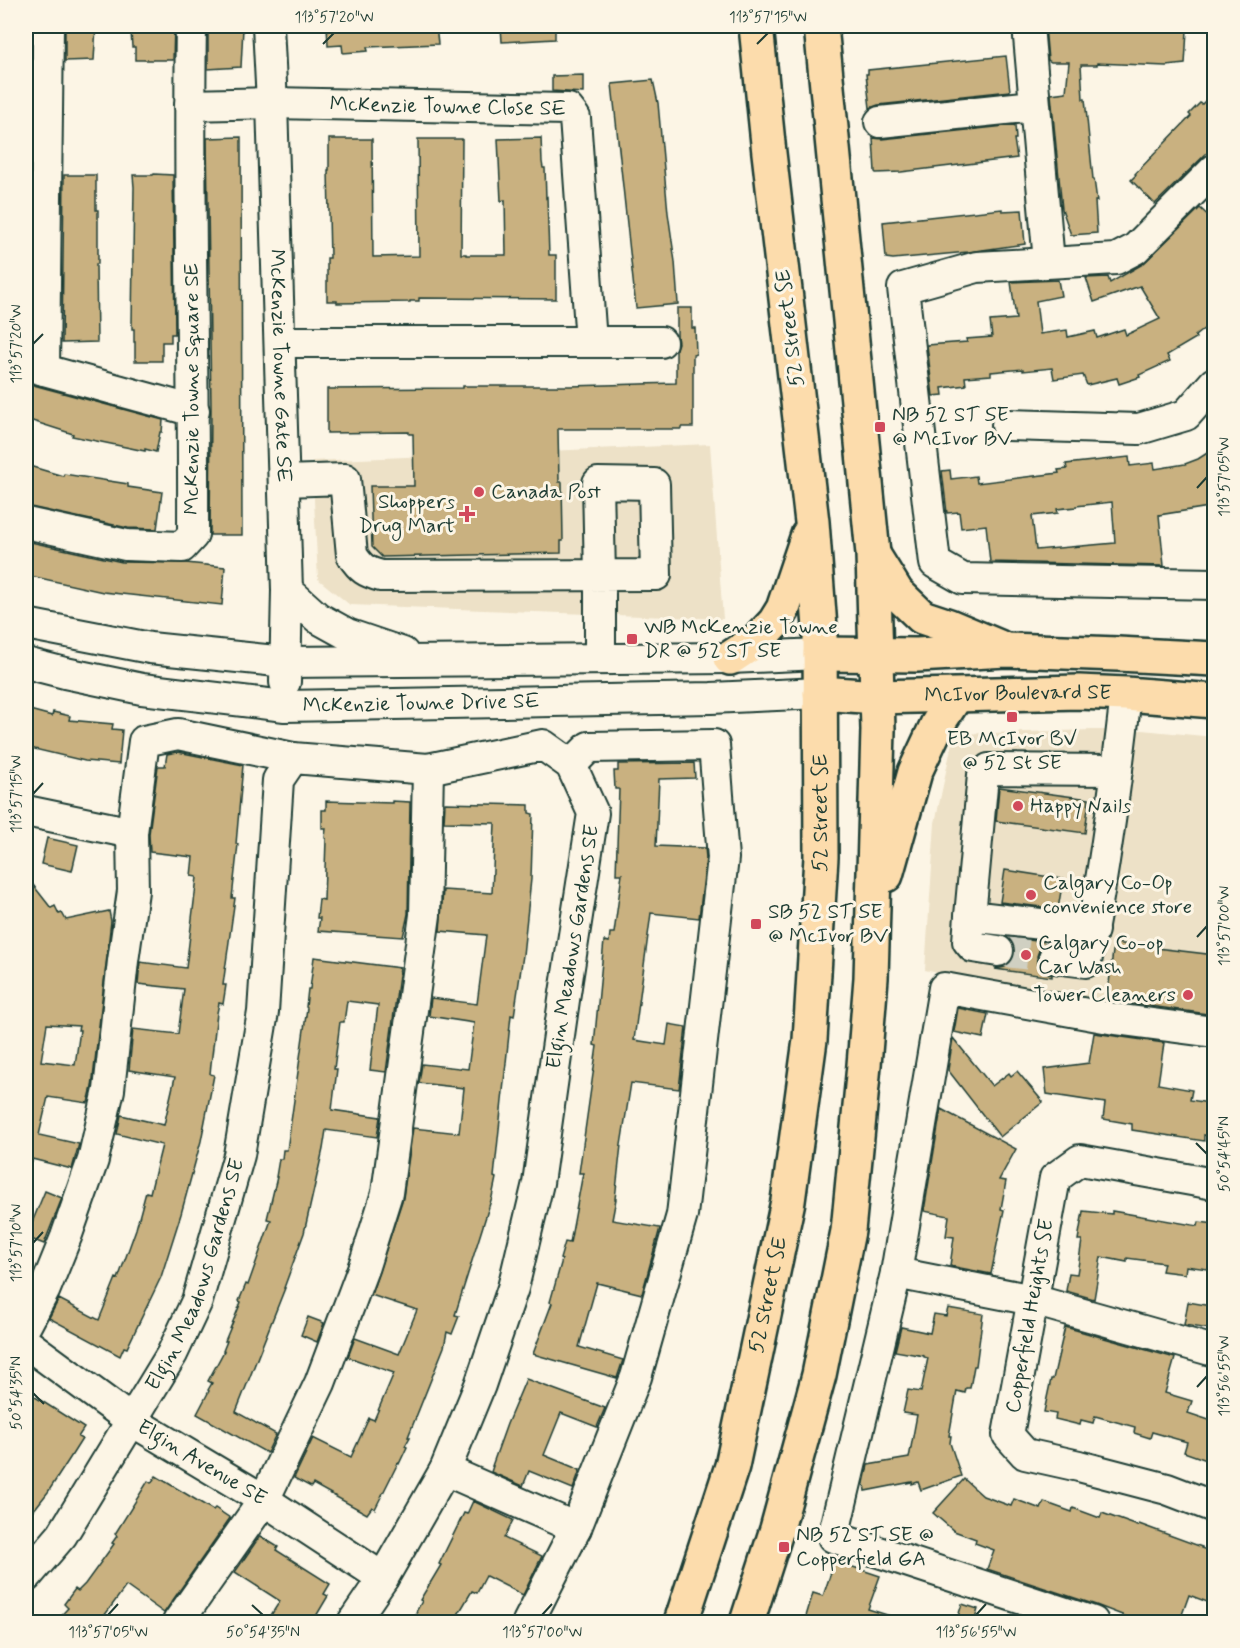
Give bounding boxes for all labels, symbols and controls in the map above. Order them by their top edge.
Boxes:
text: 113°57'20"W [294,8,374,28]
text: 113°57'15"W [729,8,807,28]
street label: McKenzie Towne Close SE [329,90,567,123]
street label: McKenzie Towne Gate SE [263,249,298,483]
street label: McKenzie Towne Square SE [178,263,206,515]
street label: 52 Street SE [769,268,811,388]
text: 113°57'20"W [7,304,27,384]
place label: NB 52 ST SE @ McIvor BV [892,401,1013,453]
marker: NB 52 ST SE @ McIvor BV [873,420,887,434]
text: 113°57'05"W [1215,437,1235,517]
place label: Canada Post [491,478,601,506]
marker: Canada Post [472,485,486,499]
place label: Shoppers Drug Mart [359,488,455,541]
marker: Shoppers Drug Mart [460,507,474,521]
place label: WB McKenzie Towne DR @ 52 ST SE [644,613,838,665]
marker: WB McKenzie Towne DR @ 52 ST SE [625,632,639,646]
street label: McIvor Boulevard SE [924,678,1112,710]
street label: McKenzie Towne Drive SE [302,687,540,720]
marker: EB McIvor BV @ 52 St SE [1005,710,1019,724]
place label: EB McIvor BV @ 52 St SE [947,725,1078,777]
street label: 52 Street SE [806,754,835,873]
text: 113°57'15"W [7,755,27,833]
place label: Happy Nails [1030,792,1131,820]
marker: Happy Nails [1011,799,1025,813]
street label: Elgin Meadows Gardens SE [540,823,608,1071]
place label: Calgary Co-Op convenience store [1043,869,1192,921]
text: 113°57'00"W [1215,886,1235,966]
marker: Calgary Co-Op convenience store [1024,888,1038,902]
place label: SB 52 ST SE @ McIvor BV [768,898,889,950]
marker: SB 52 ST SE @ McIvor BV [749,917,763,931]
place label: Calgary Co-op Car Wash [1038,929,1164,981]
marker: Calgary Co-op Car Wash [1019,948,1033,962]
place label: Tower Cleaners [1033,981,1176,1009]
marker: Tower Cleaners [1181,988,1195,1002]
text: 50°54'45"N [1215,1116,1235,1192]
street label: Elgin Meadows Gardens SE [139,1155,251,1396]
text: 113°57'10"W [7,1204,27,1282]
street label: Copperfield Heights SE [999,1217,1061,1415]
street label: 52 Street SE [742,1234,794,1356]
text: 113°56'55"W [1215,1336,1235,1416]
text: 50°54'35"N [7,1356,27,1430]
street label: Elgin Avenue SE [132,1413,272,1512]
place label: NB 52 ST SE @ Copperfield GA [796,1521,934,1573]
marker: NB 52 ST SE @ Copperfield GA [777,1540,791,1554]
text: 113°57'05"W [68,1623,148,1643]
text: 50°54'35"N [226,1623,300,1643]
text: 113°57'00"W [502,1623,582,1643]
text: 113°56'55"W [936,1623,1016,1643]

